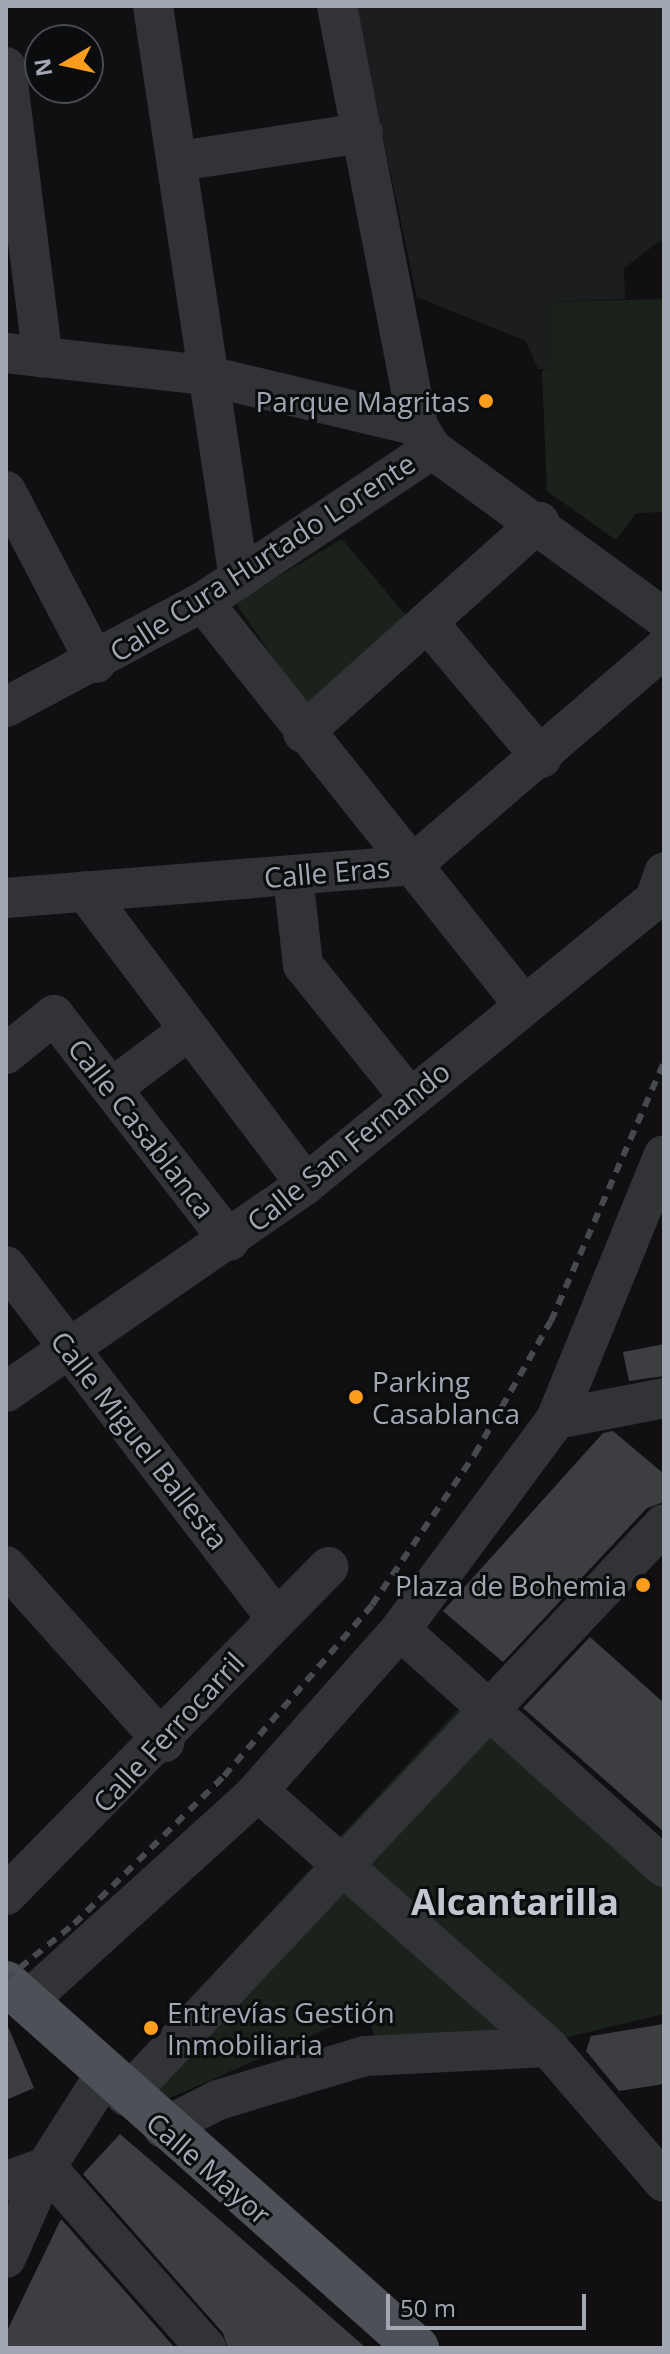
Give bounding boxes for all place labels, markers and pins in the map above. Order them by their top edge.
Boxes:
place label: Parque Magritas [256,384,470,418]
marker: Parque Magritas [477,392,495,410]
place label: Parking Casablanca [372,1364,520,1430]
marker: Parking Casablanca [347,1388,365,1406]
place label: Plaza de Bohemia [395,1568,627,1602]
marker: Plaza de Bohemia [634,1576,652,1594]
place label: Entrevías Gestión Inmobiliaria [167,1995,395,2061]
marker: Entrevías Gestión Inmobiliaria [142,2019,160,2037]

